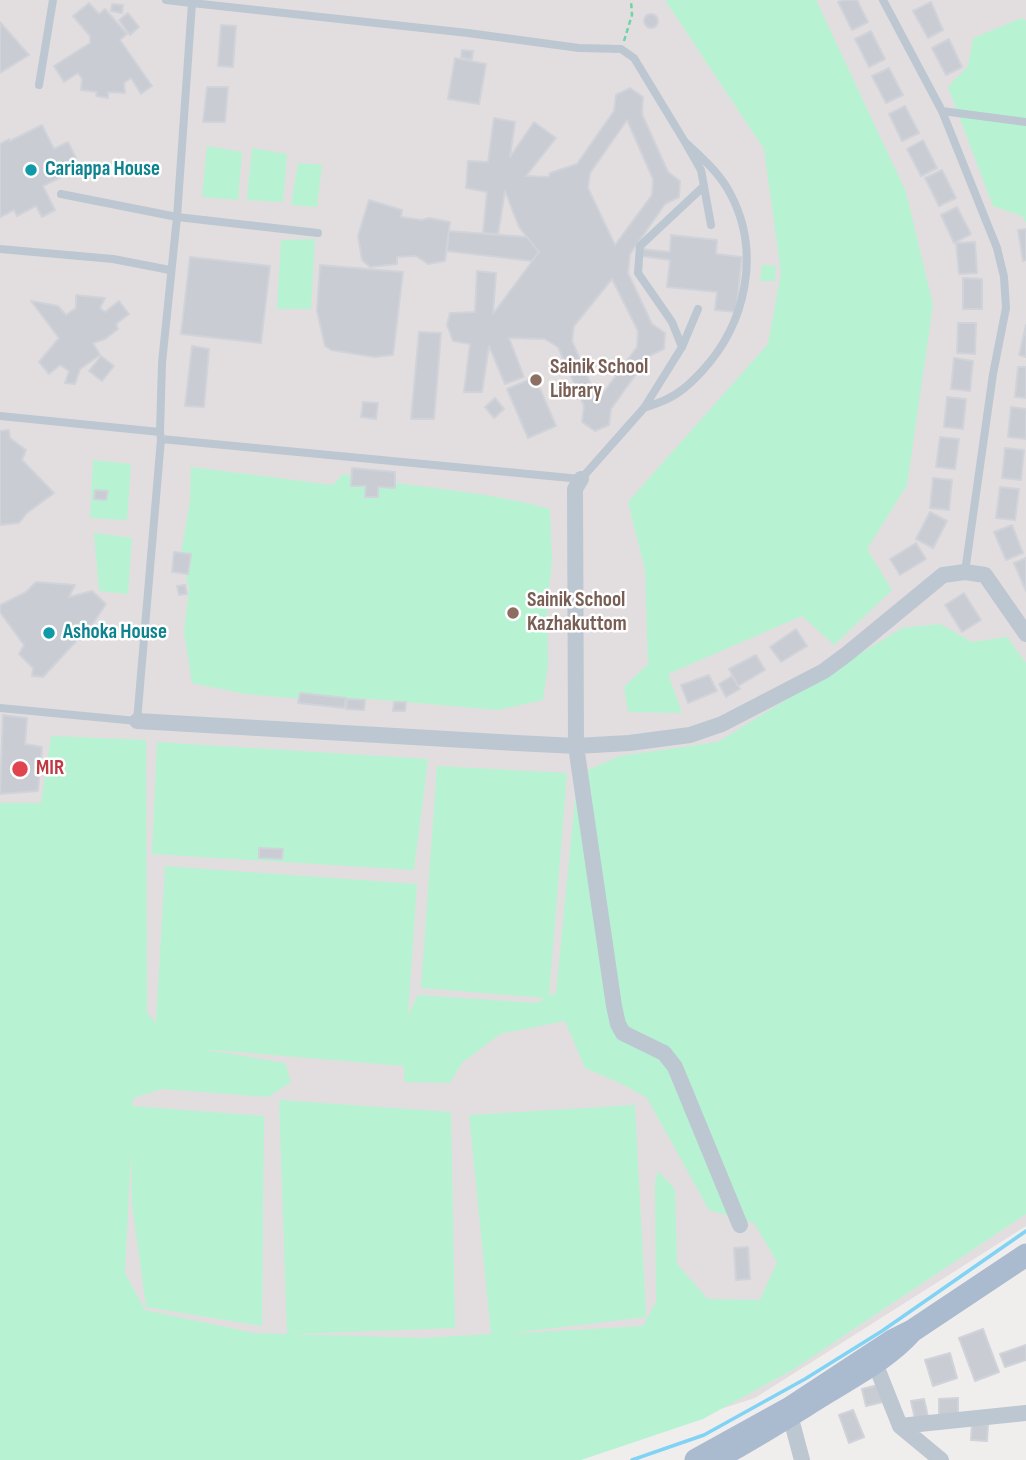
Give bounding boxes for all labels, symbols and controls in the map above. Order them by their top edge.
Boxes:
place label: Cariappa House [45,157,160,183]
marker: Cariappa House [23,162,39,178]
place label: Sainik School Library [550,355,648,405]
marker: Sainik School Library [528,372,544,388]
place label: Sainik School Kazhakuttom [527,588,627,638]
marker: Sainik School Kazhakuttom [505,605,521,621]
place label: Ashoka House [63,620,167,646]
marker: Ashoka House [41,625,57,641]
place label: MIR [36,756,64,782]
marker: MIR [10,759,30,779]

